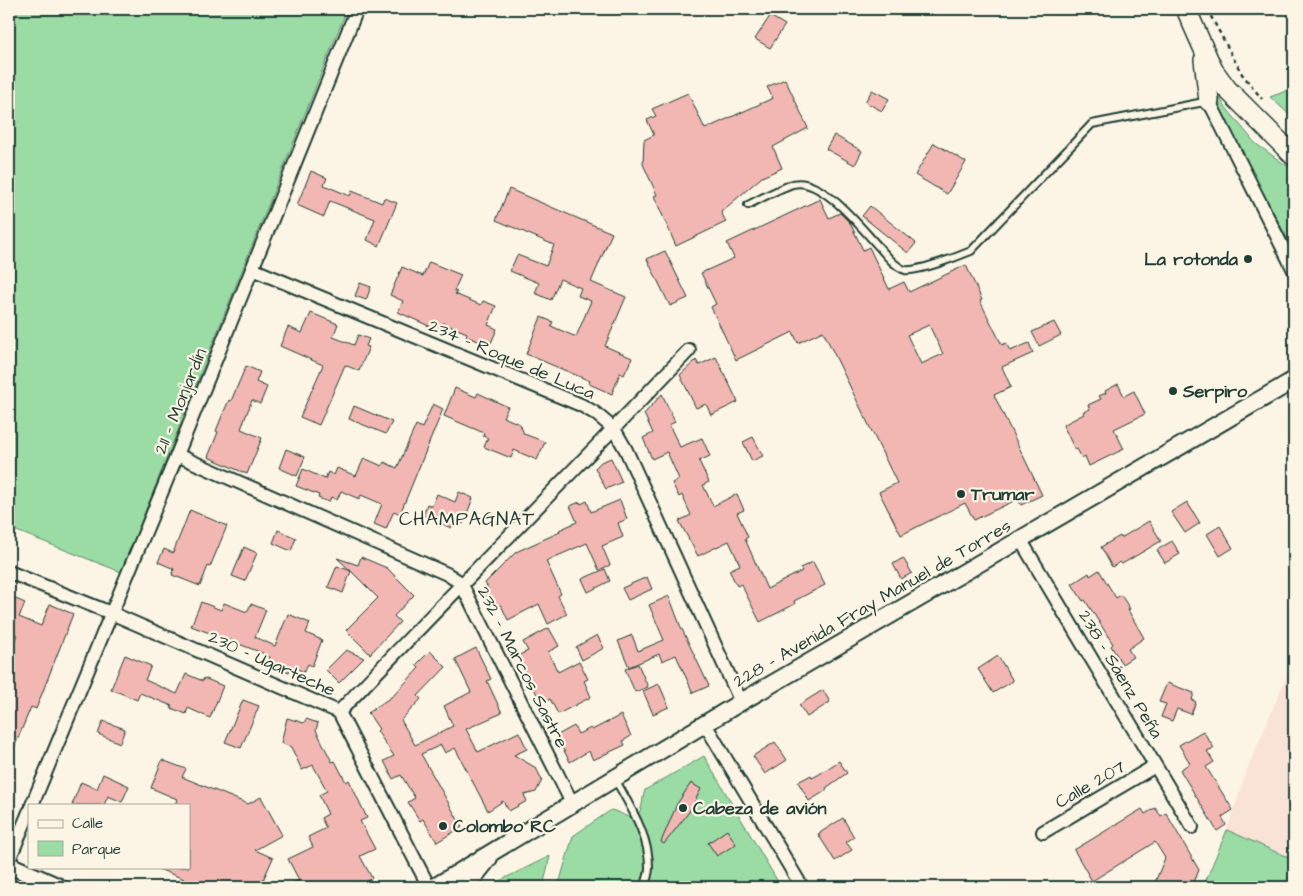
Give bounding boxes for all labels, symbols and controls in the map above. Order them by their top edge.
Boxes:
place label: La rotonda [1144,247,1239,272]
marker: La rotonda [1242,253,1254,265]
street label: 234 - Roque de Luca [425,313,599,406]
street label: 211 - Monjardín [148,345,213,458]
place label: Serpiro [1182,379,1248,404]
marker: Serpiro [1167,385,1179,397]
place label: Trumar [970,482,1034,507]
marker: Trumar [955,488,967,500]
district label: CHAMPAGNAT [399,506,535,533]
street label: 228 - Avenida Fray Manuel de Torres [729,513,1016,694]
street label: 232 - Marcos Sastre [471,582,574,753]
street label: 238 - Sáenz Peña [1072,605,1169,743]
street label: 230 - Ugarteche [204,624,339,704]
street label: Calle 207 [1051,754,1130,815]
place label: Cabeza de avión [693,796,827,821]
marker: Cabeza de avión [677,802,689,814]
legend [28,804,190,868]
text: Calle [72,813,103,834]
place label: Colombo RC [453,814,556,839]
marker: Colombo RC [437,820,449,832]
text: Parque [72,839,121,860]

